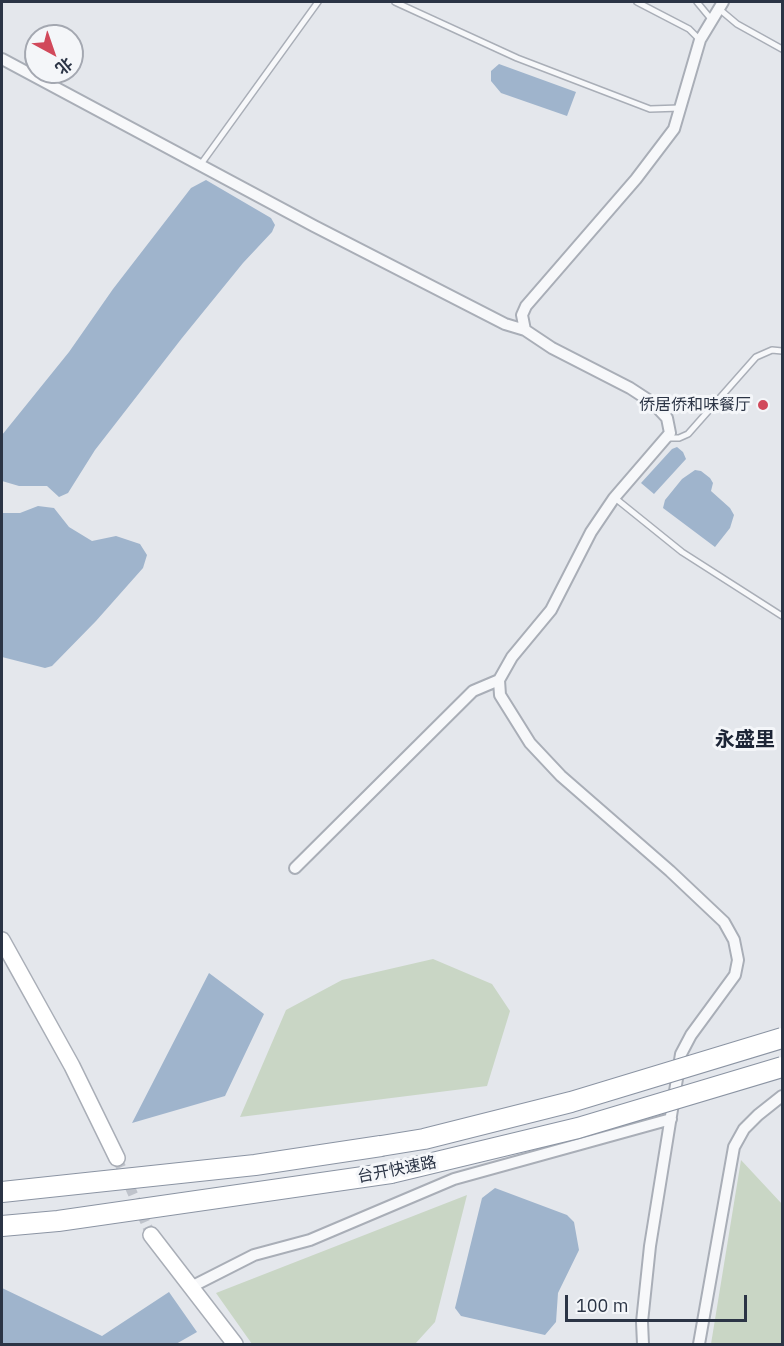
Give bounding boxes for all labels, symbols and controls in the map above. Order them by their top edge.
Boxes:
north arrow [24,24,84,84]
text: 北 [52,53,77,79]
place label: 侨居侨和味餐厅 [639,395,751,415]
marker: 侨居侨和味餐厅 [756,398,770,412]
district label: 永盛里 [715,728,775,752]
street label: 台开快速路 [356,1153,438,1187]
scale bar [568,1283,750,1321]
text: 100 m [576,1294,628,1317]

